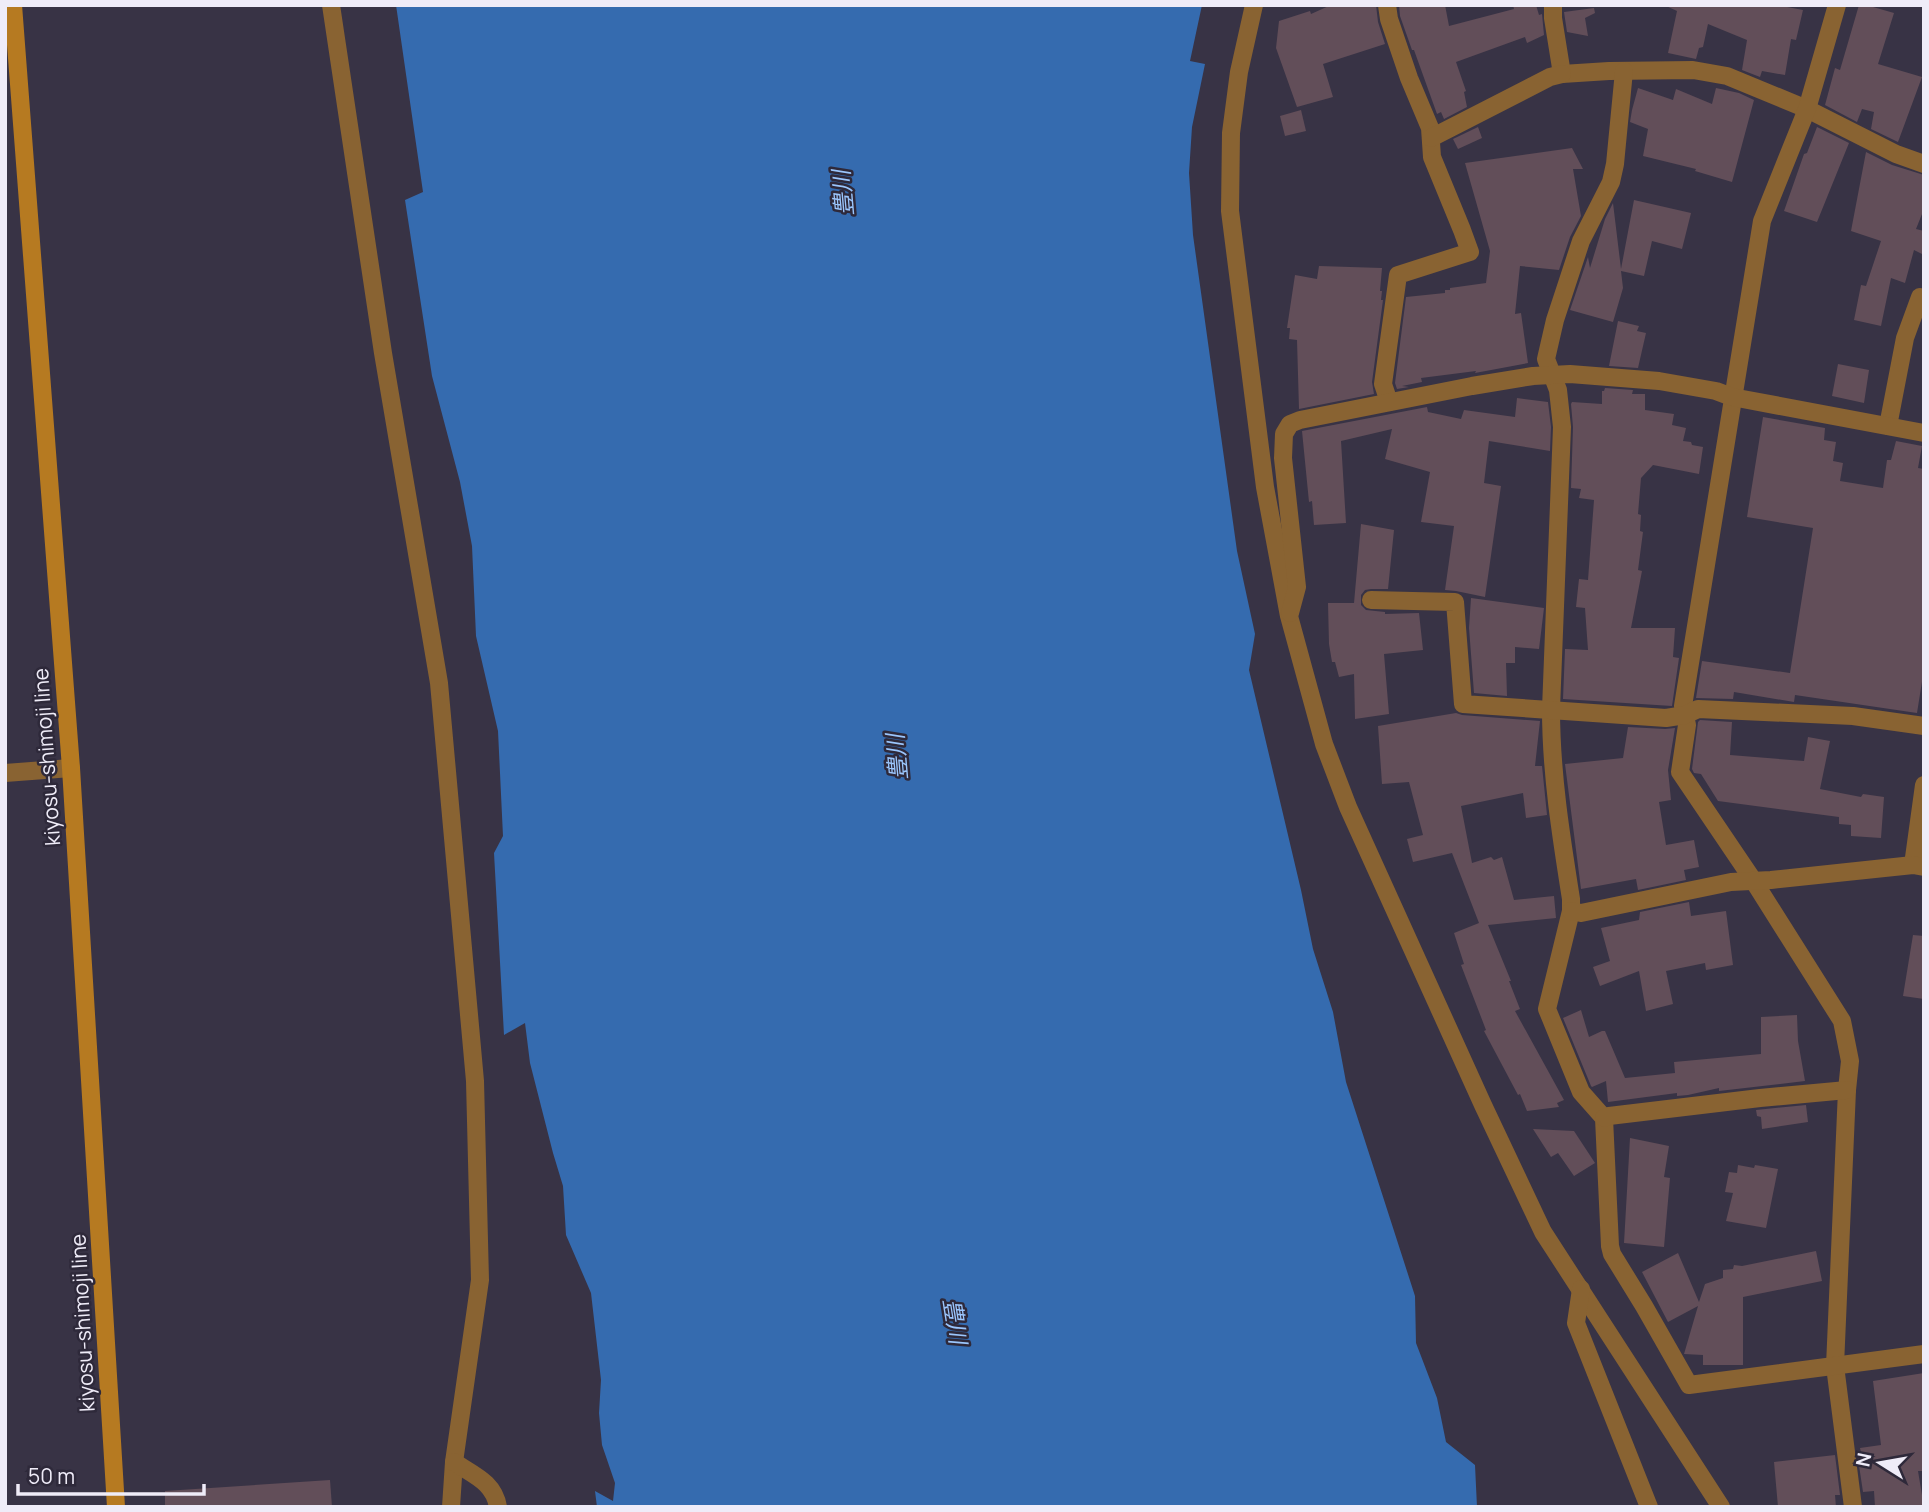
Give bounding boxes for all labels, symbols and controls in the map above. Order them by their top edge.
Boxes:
water label: 豊川 [824,166,860,217]
street label: kiyosu-shimoji line [26,667,66,847]
water label: 豊川 [878,730,914,781]
street label: kiyosu-shimoji line [63,1233,101,1413]
water label: 豊川 [937,1296,976,1349]
north arrow [1845,1428,1915,1498]
text: N [1849,1451,1877,1469]
scale bar [18,1452,203,1496]
text: 50 m [28,1462,75,1490]

